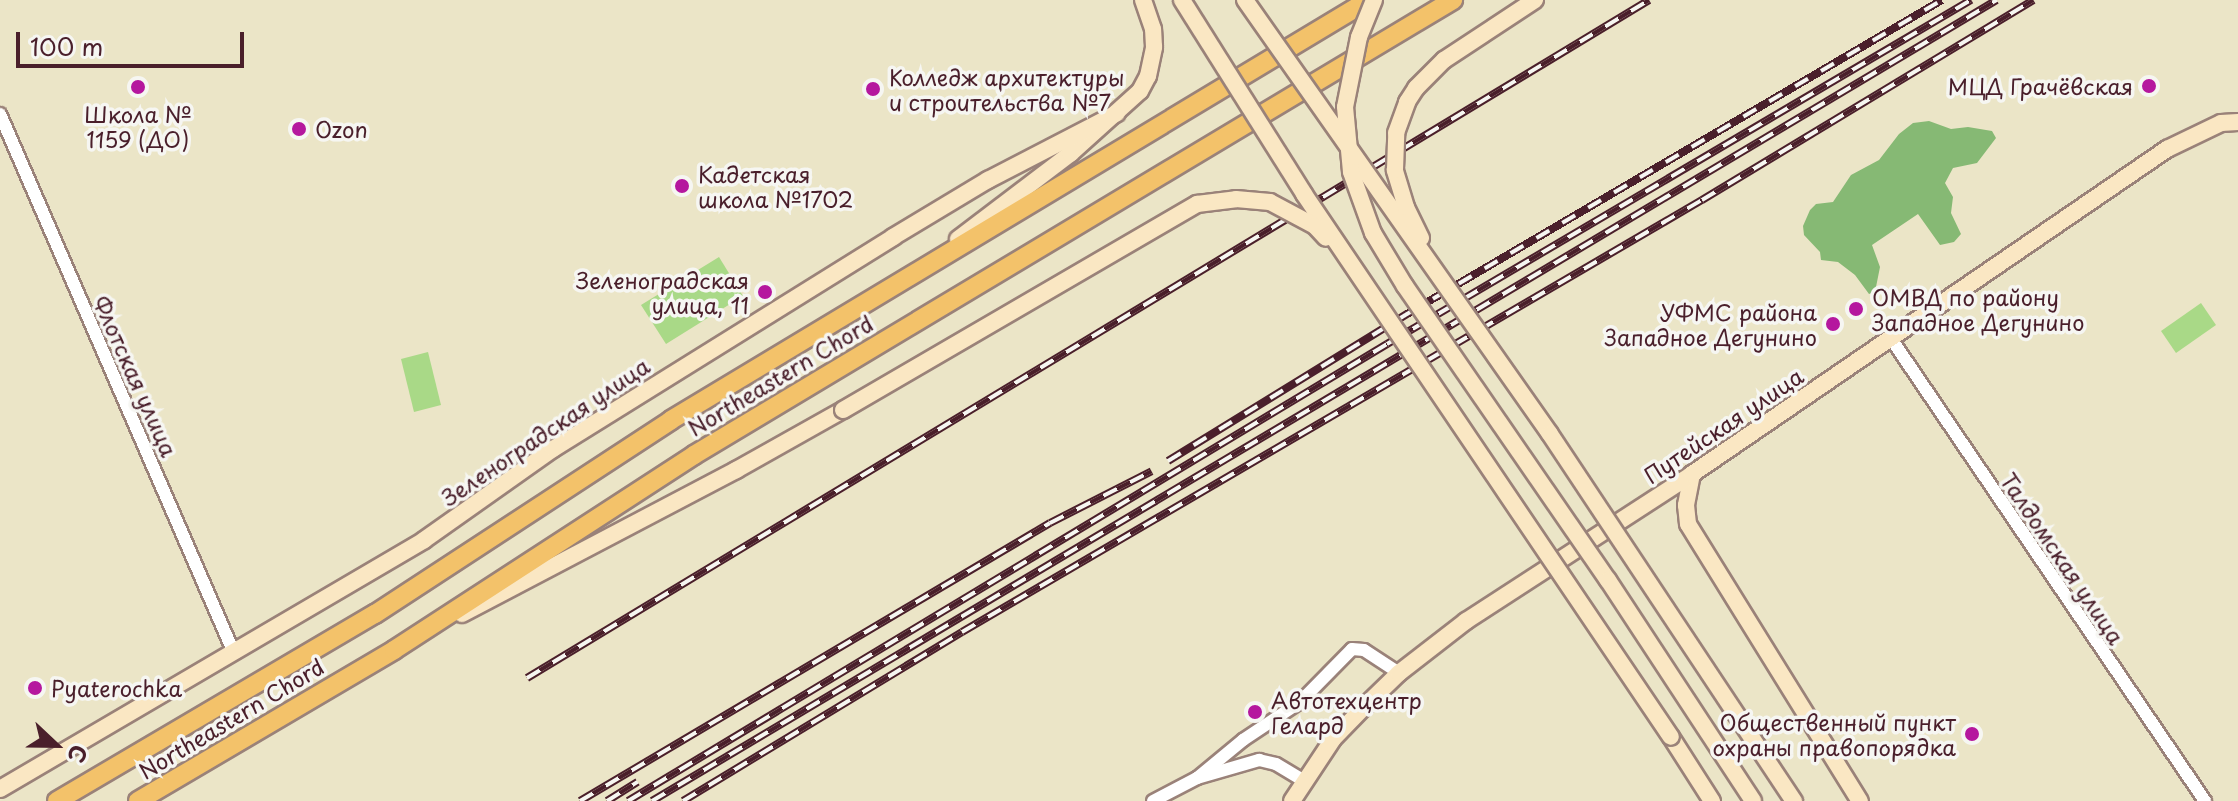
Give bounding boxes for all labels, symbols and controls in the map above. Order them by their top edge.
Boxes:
scale bar [20,16,248,66]
text: 100 m [30,28,103,64]
place label: Колледж архитектуры и строительства №7 [889,63,1127,114]
place label: МЦД Грачёвская [1948,73,2133,99]
marker: МЦД Грачёвская [2140,77,2158,95]
marker: Школа № 1159 (ДО) [129,78,147,96]
marker: Колледж архитектуры и строительства №7 [864,80,882,98]
place label: Школа № 1159 (ДО) [84,100,192,152]
place label: Ozon [315,116,368,142]
marker: Ozon [290,120,308,138]
place label: Кадетская школа №1702 [698,160,854,212]
marker: Кадетская школа №1702 [673,177,691,195]
place label: Зеленоградская улица, 11 [576,266,749,318]
marker: Зеленоградская улица, 11 [756,283,774,301]
place label: ОМВД по району Западное Дегунино [1872,283,2086,334]
street label: Флотская улица [88,291,184,461]
place label: УФМС района Западное Дегунино [1603,298,1817,350]
marker: ОМВД по району Западное Дегунино [1847,300,1865,318]
street label: Northeastern Chord [682,309,878,441]
marker: УФМС района Западное Дегунино [1824,315,1842,333]
street label: Зеленоградская улица [436,351,654,511]
street label: Путейская улица [1638,362,1808,488]
street label: Талдомская улица [1996,467,2130,649]
street label: Northeastern Chord [133,652,329,784]
place label: Pyaterochka [51,675,182,701]
marker: Pyaterochka [26,679,44,697]
place label: Автотехцентр Гелард [1271,686,1422,738]
marker: Автотехцентр Гелард [1246,703,1264,721]
north arrow [16,705,96,785]
place label: Общественный пункт охраны правопорядка [1711,708,1956,760]
marker: Общественный пункт охраны правопорядка [1963,725,1981,743]
text: С [60,740,97,768]

